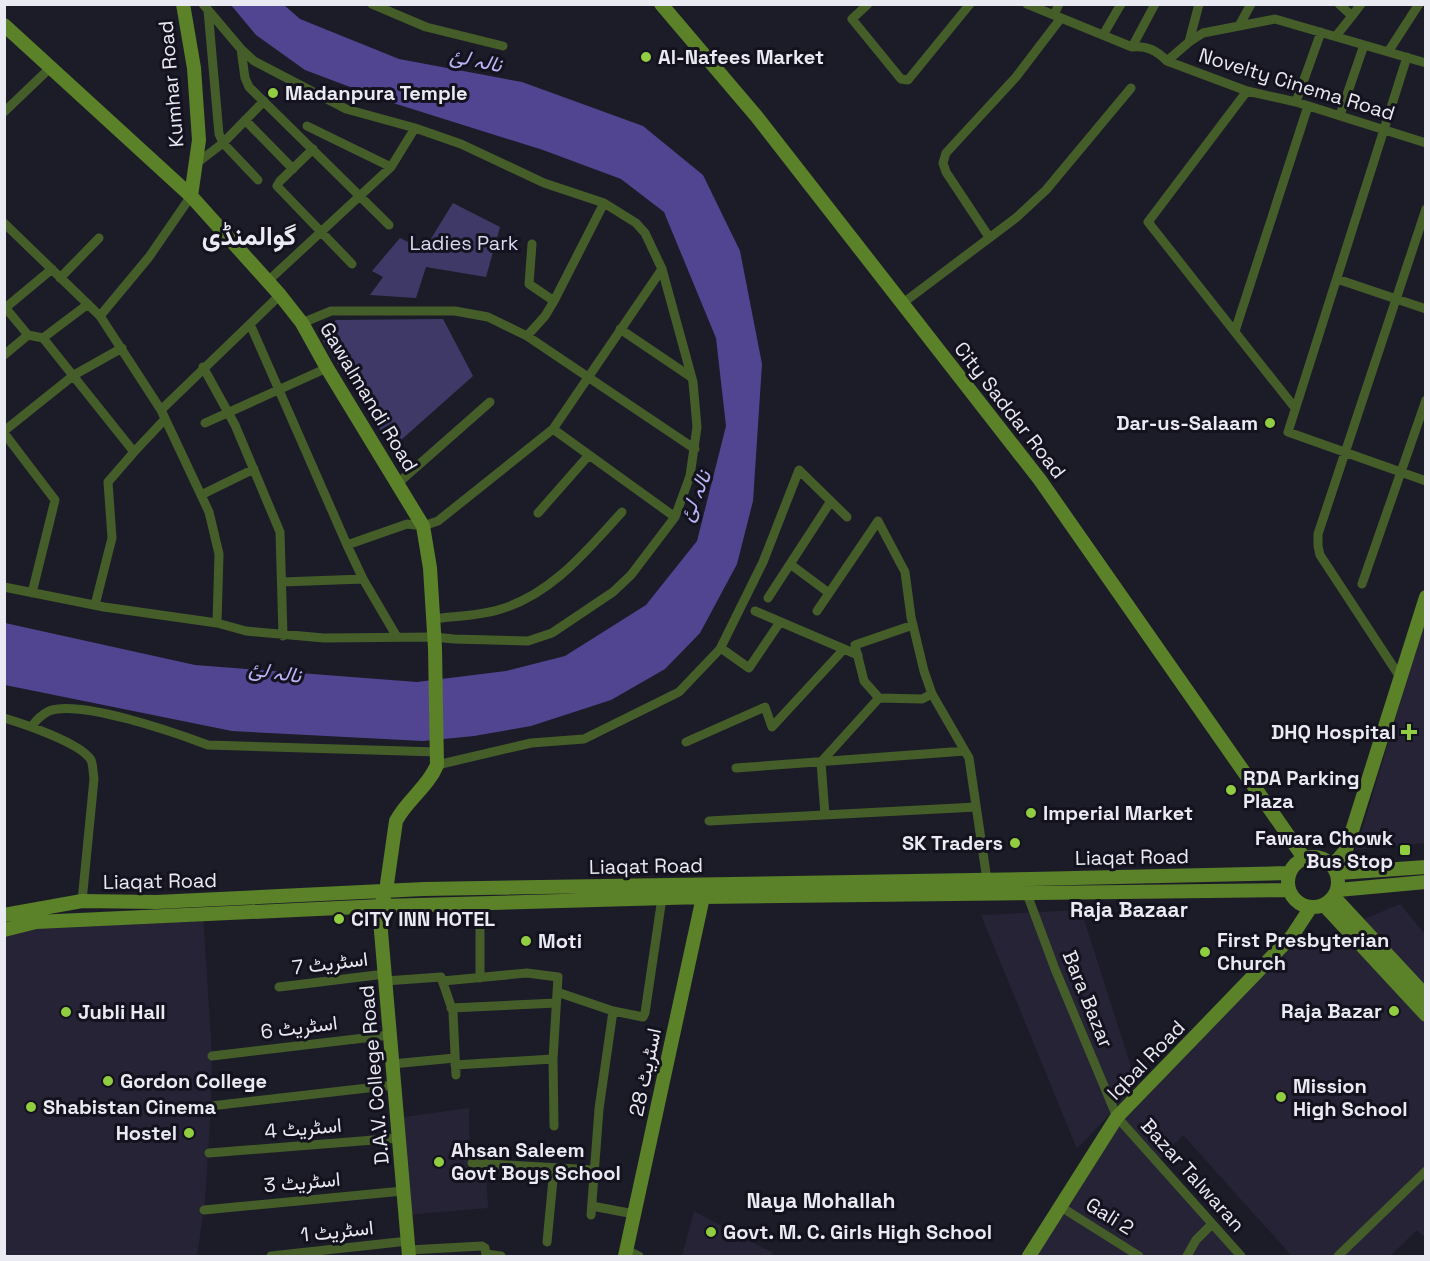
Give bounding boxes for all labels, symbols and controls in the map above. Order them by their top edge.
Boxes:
street label: Kumhar Road [153,20,189,148]
water label: نالہ لئ [448,41,506,78]
street label: Novelty Cinema Road [1196,42,1398,126]
place label: Al-Nafees Market [658,44,824,70]
marker: Al-Nafees Market [639,50,653,64]
place label: Madanpura Temple [285,80,468,106]
marker: Madanpura Temple [266,86,280,100]
district label: گوالمنڈی [202,219,297,253]
park label: Ladies Park [409,230,519,256]
street label: Gawalmandi Road [314,318,424,476]
street label: City Saddar Road [948,336,1072,484]
place label: Dar-us-Salaam [1116,410,1258,436]
marker: Dar-us-Salaam [1263,416,1277,430]
water label: نالہ لئ [672,465,718,525]
water label: نالہ لئ [247,654,304,689]
place label: DHQ Hospital [1271,719,1396,745]
marker: DHQ Hospital [1400,723,1418,741]
place label: RDA Parking Plaza [1243,765,1359,814]
marker: RDA Parking Plaza [1224,783,1238,797]
place label: Imperial Market [1043,800,1193,826]
marker: Imperial Market [1024,806,1038,820]
place label: Fawara Chowk Bus Stop [1255,825,1393,874]
place label: SK Traders [902,830,1003,856]
marker: SK Traders [1008,836,1022,850]
street label: Liaqat Road [1075,843,1189,871]
marker: Fawara Chowk Bus Stop [1398,843,1412,857]
street label: Liaqat Road [589,852,703,880]
street label: Liaqat Road [103,867,217,895]
district label: Raja Bazaar [1070,896,1188,923]
place label: CITY INN HOTEL [351,906,495,932]
marker: CITY INN HOTEL [332,912,346,926]
place label: First Presbyterian Church [1217,927,1389,976]
place label: Moti [538,928,582,954]
marker: Moti [519,934,533,948]
street label: اسٹریٹ 7 [291,945,369,981]
marker: First Presbyterian Church [1198,945,1212,959]
street label: Bara Bazar [1057,947,1119,1051]
street label: D.A.V. College Road [353,984,395,1166]
place label: Raja Bazar [1281,998,1382,1024]
place label: Jubli Hall [78,999,166,1025]
marker: Raja Bazar [1387,1004,1401,1018]
marker: Jubli Hall [59,1005,73,1019]
street label: اسٹریٹ 6 [259,1009,339,1045]
street label: Iqbal Road [1101,1015,1191,1105]
street label: اسٹریٹ 28 [623,1026,667,1118]
place label: Gordon College [120,1068,267,1094]
place label: Mission High School [1293,1073,1408,1122]
marker: Gordon College [101,1074,115,1088]
marker: Mission High School [1274,1090,1288,1104]
place label: Shabistan Cinema [43,1094,217,1120]
marker: Shabistan Cinema [24,1100,38,1114]
street label: اسٹریٹ 4 [263,1112,343,1144]
street label: Bazar Talwaran [1135,1113,1251,1237]
place label: Hostel [116,1120,177,1146]
marker: Hostel [182,1126,196,1140]
place label: Ahsan Saleem Govt Boys School [451,1137,621,1186]
marker: Ahsan Saleem Govt Boys School [432,1155,446,1169]
street label: اسٹریٹ 3 [263,1166,341,1198]
district label: Naya Mohallah [746,1187,896,1214]
street label: Gali 2 [1081,1191,1139,1241]
street label: اسٹریٹ 1 [299,1214,375,1248]
place label: Govt. M. C. Girls High School [723,1219,992,1245]
marker: Govt. M. C. Girls High School [704,1225,718,1239]

